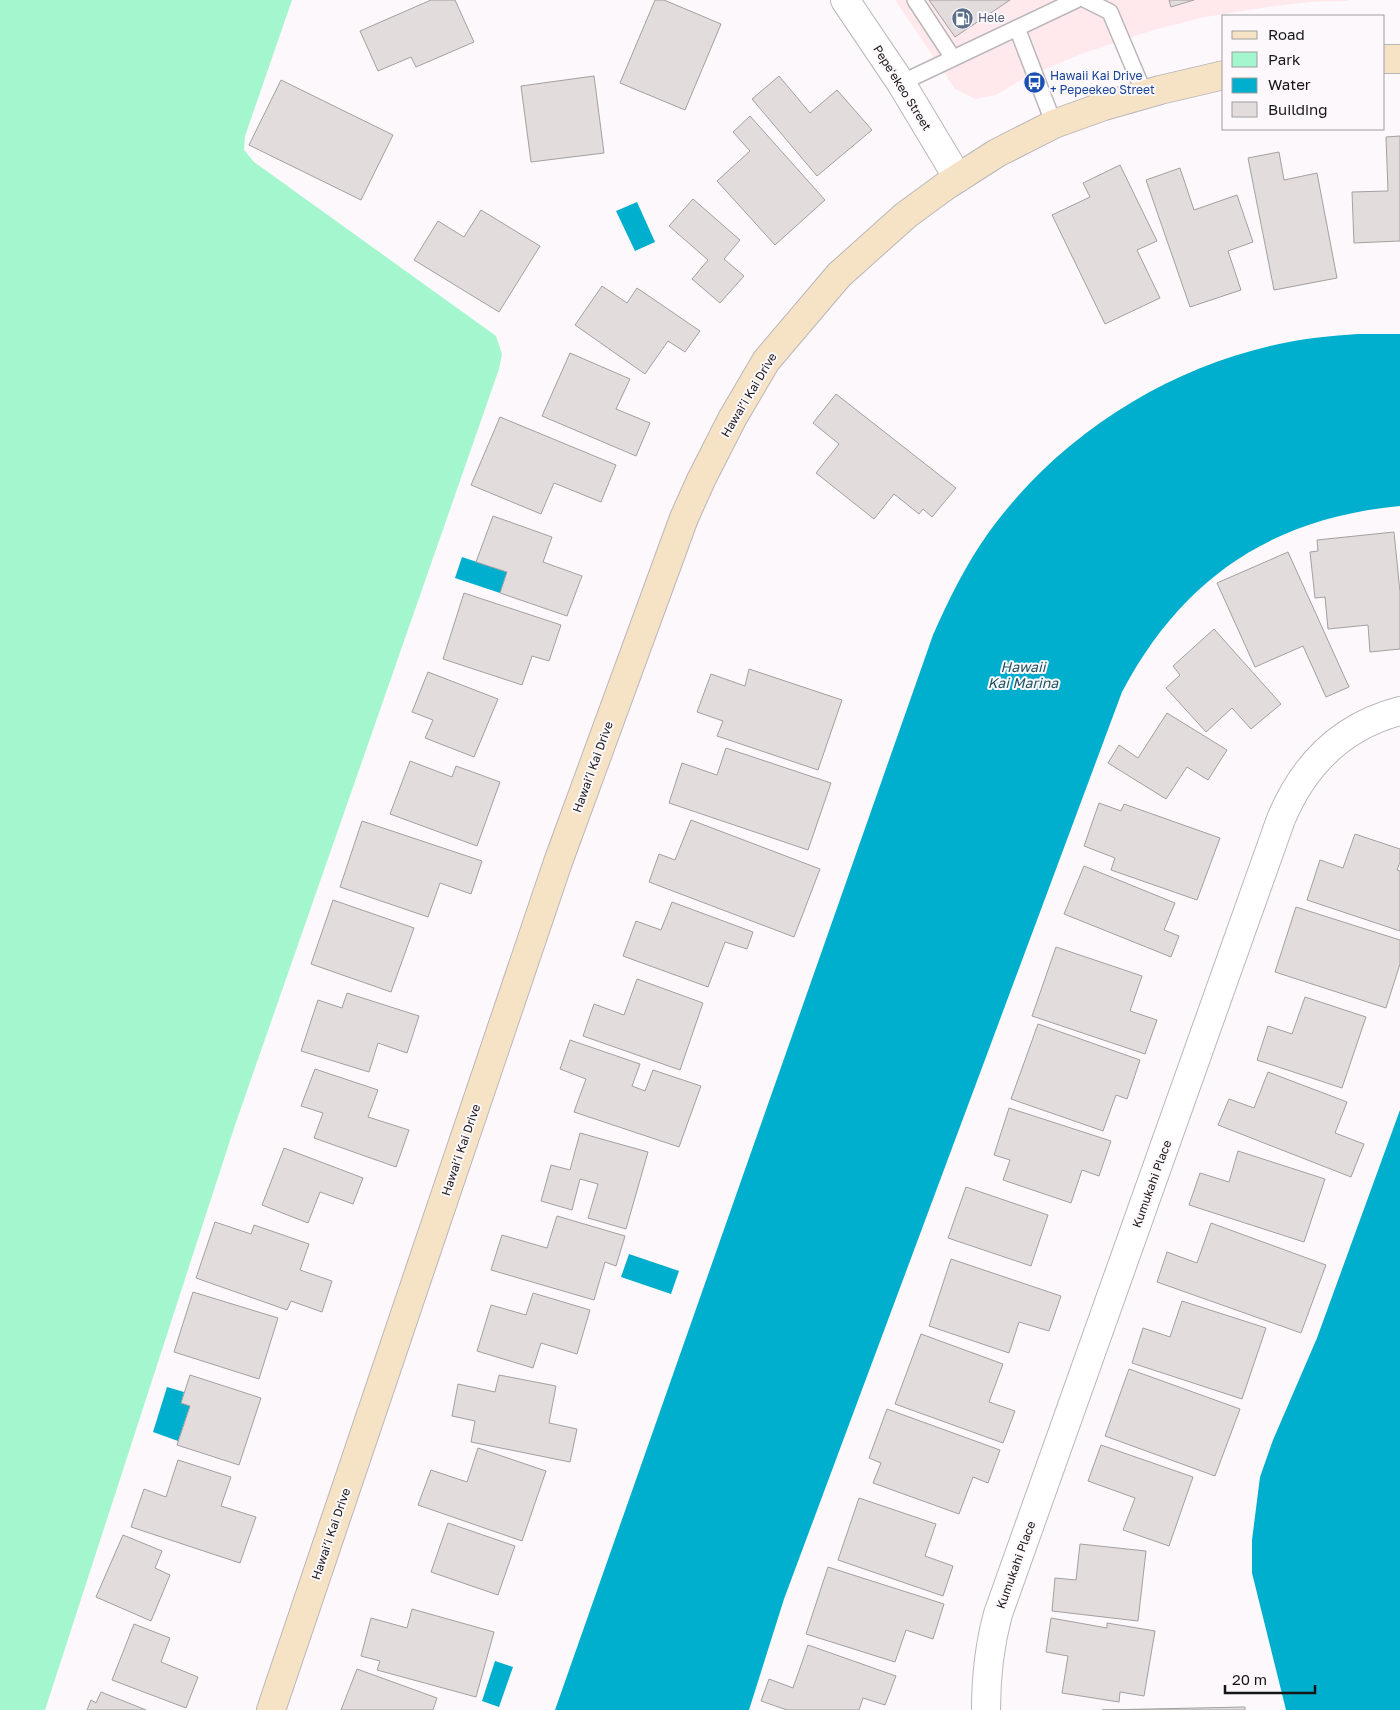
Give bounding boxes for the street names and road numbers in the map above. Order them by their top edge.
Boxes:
street label: Pepeʻekeo Street [870,42,935,133]
street label: Hawai’i Kai Drive [717,350,780,440]
street label: Hawai’i Kai Drive [569,719,616,814]
street label: Hawai’i Kai Drive [438,1102,483,1198]
street label: Kumukahi Place [1129,1138,1174,1230]
street label: Hawai’i Kai Drive [308,1486,353,1582]
street label: Kumukahi Place [993,1519,1038,1611]

